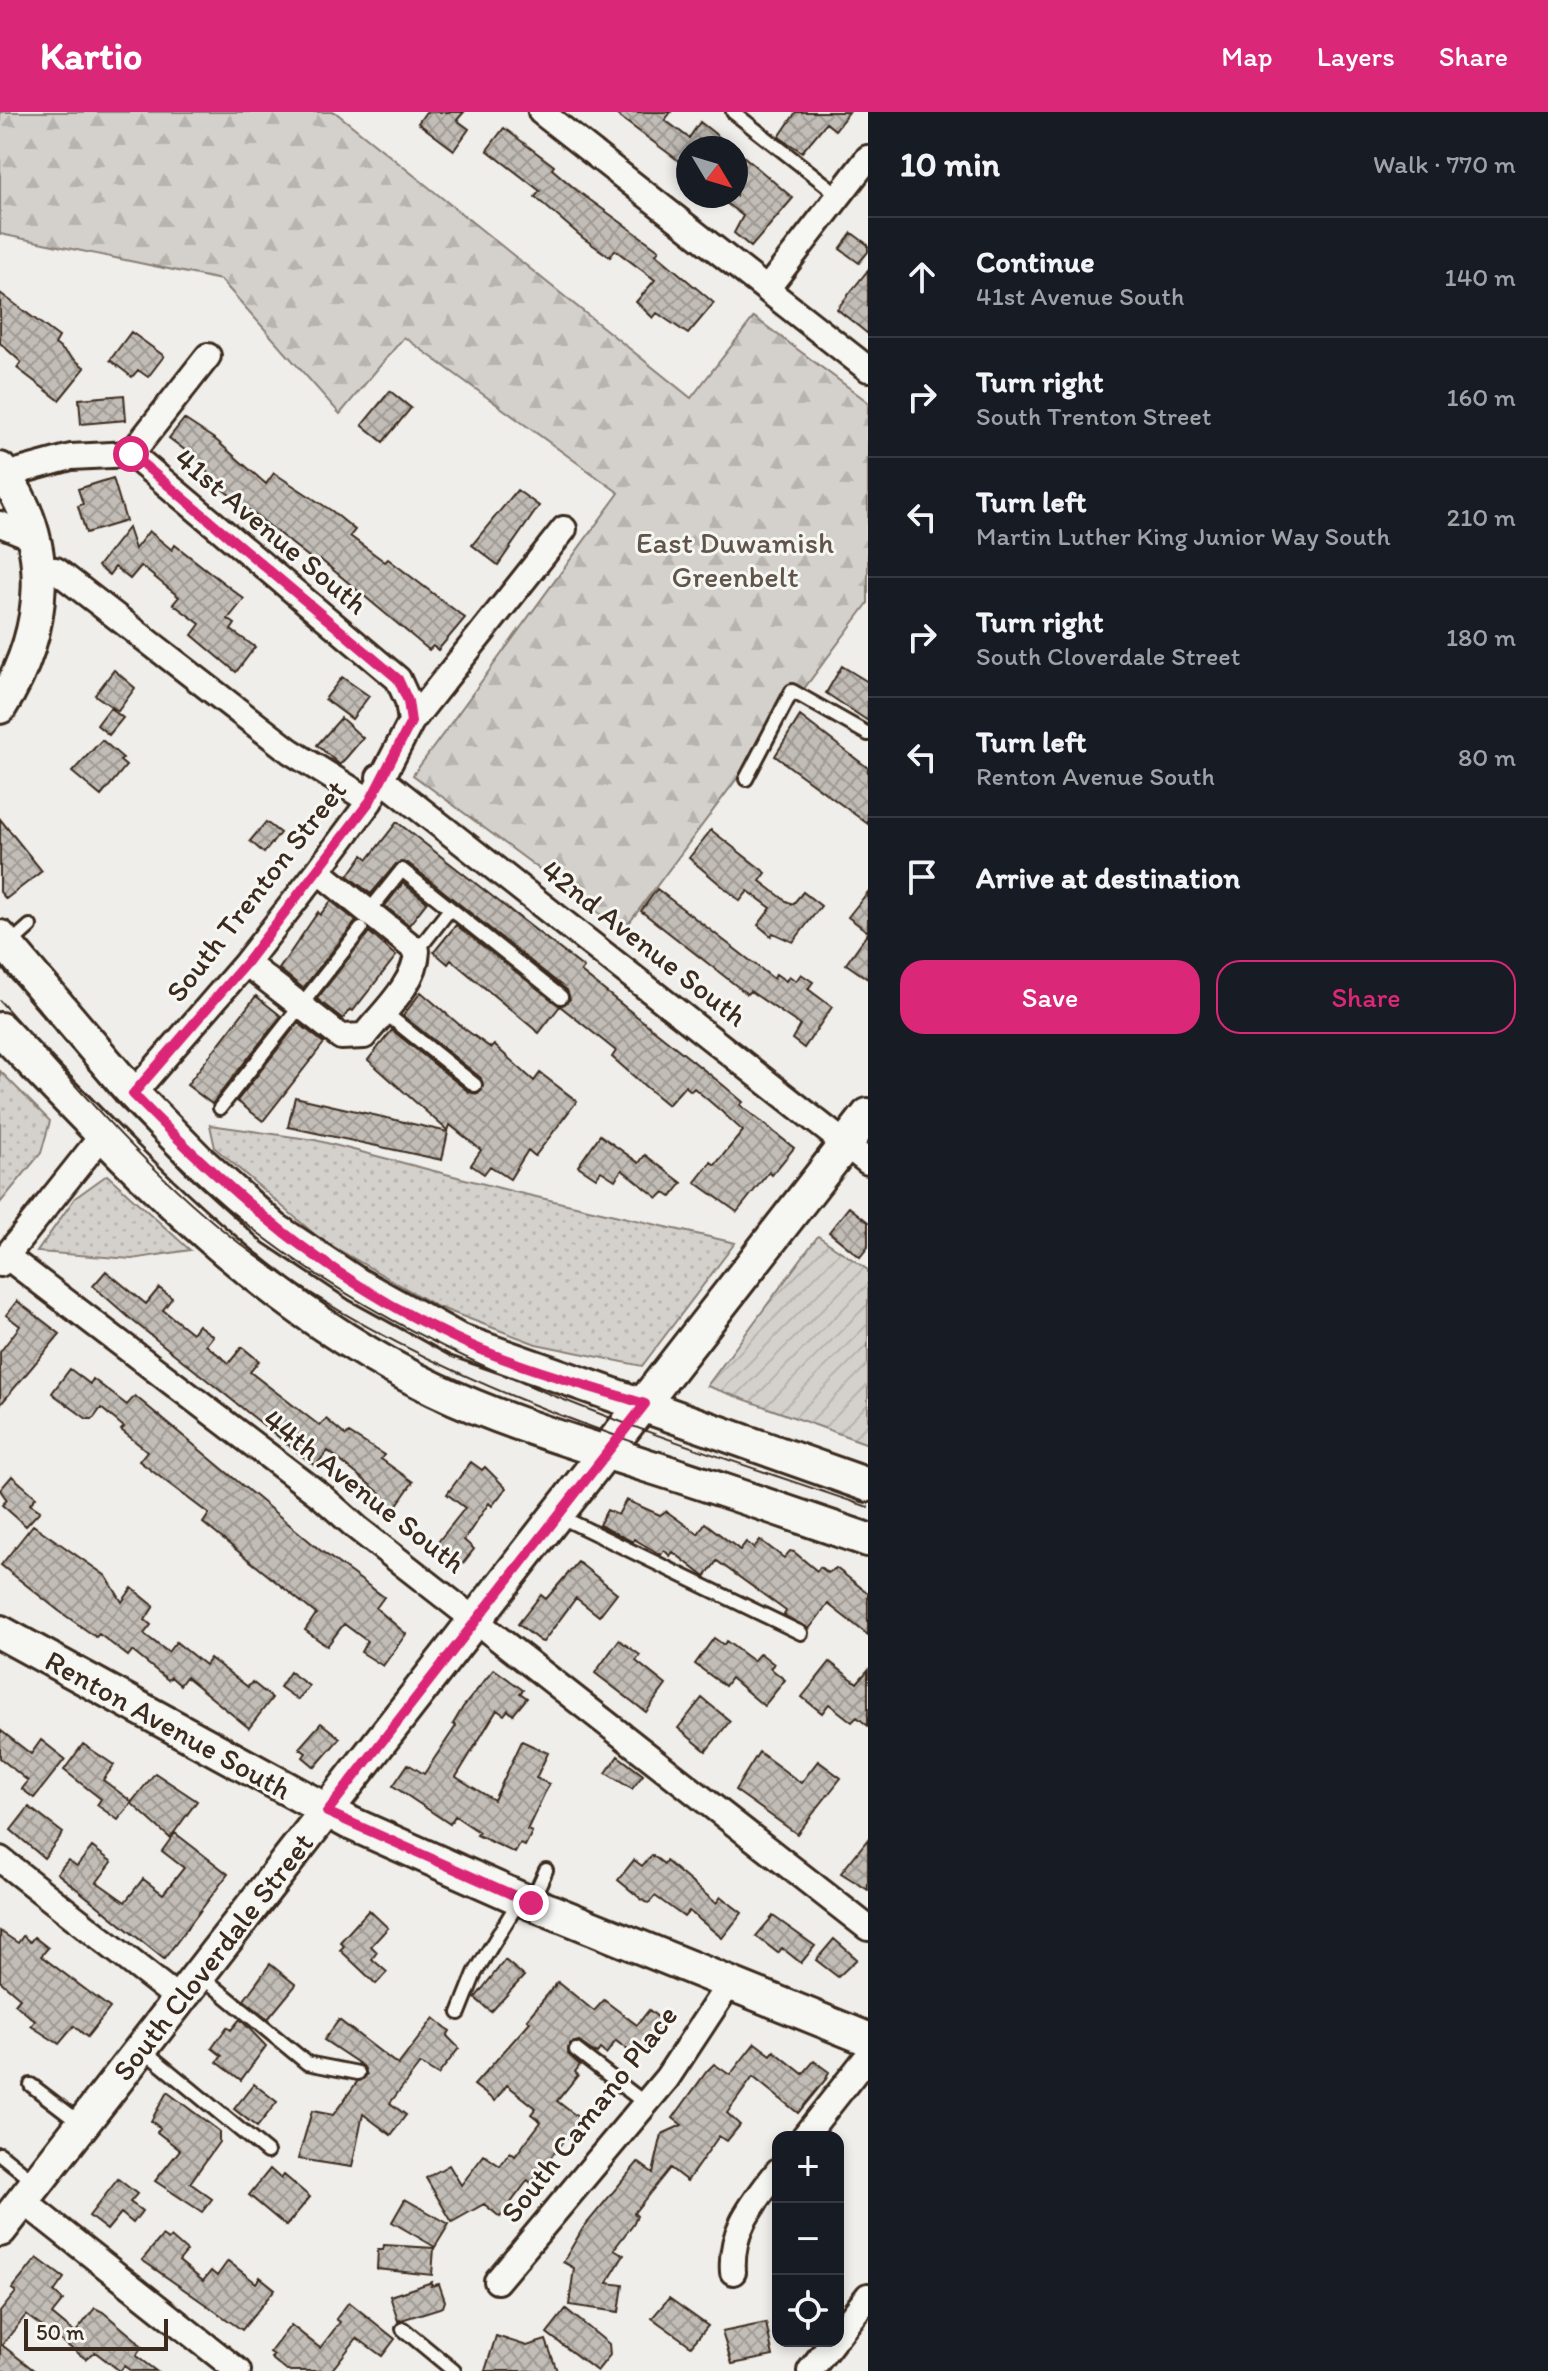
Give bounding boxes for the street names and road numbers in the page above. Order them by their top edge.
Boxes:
street label: 41st Avenue South [167,439,375,622]
street label: South Trenton Street [157,772,354,1009]
street label: 42nd Avenue South [534,851,754,1034]
street label: 44th Avenue South [256,1400,473,1581]
street label: Renton Avenue South [39,1642,298,1808]
street label: South Cloverdale Street [104,1825,321,2088]
street label: South Camano Place [492,1997,685,2230]

